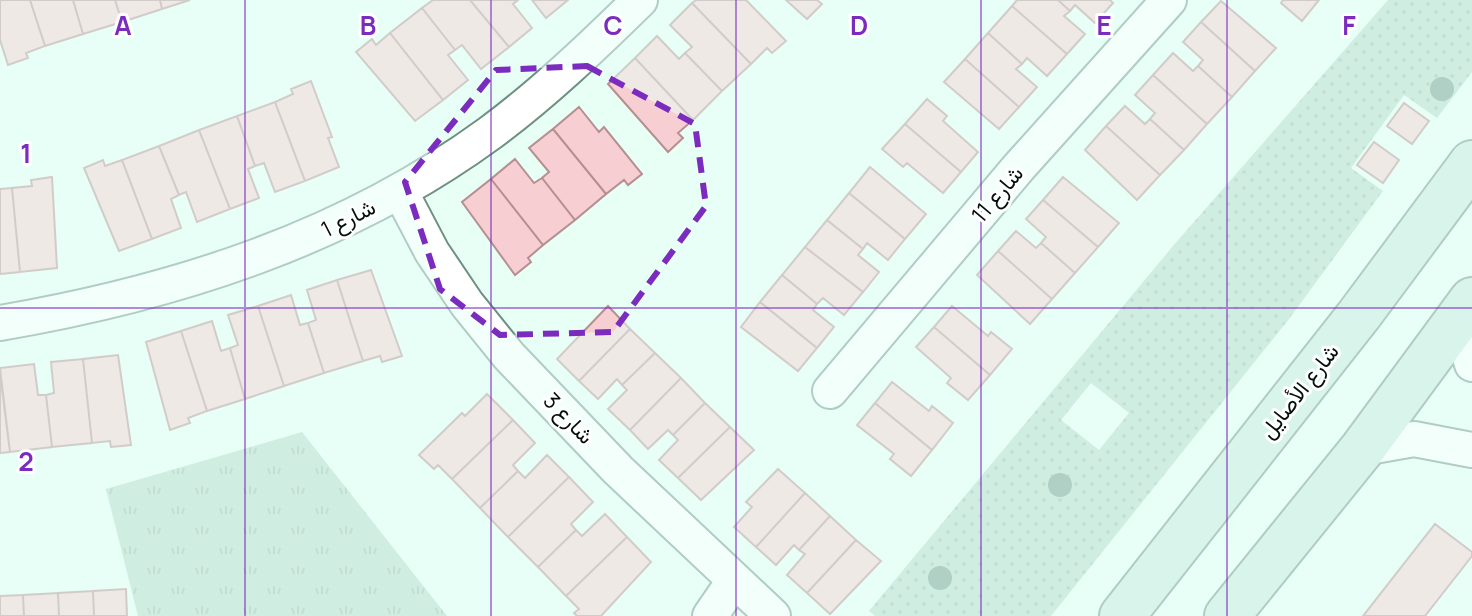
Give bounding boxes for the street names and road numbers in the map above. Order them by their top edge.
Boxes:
street label: شارع 11 [964,159,1030,229]
street label: شارع 1 [316,192,380,244]
street label: شارع الأصايل [1252,337,1346,445]
street label: شارع 3 [537,386,601,450]

